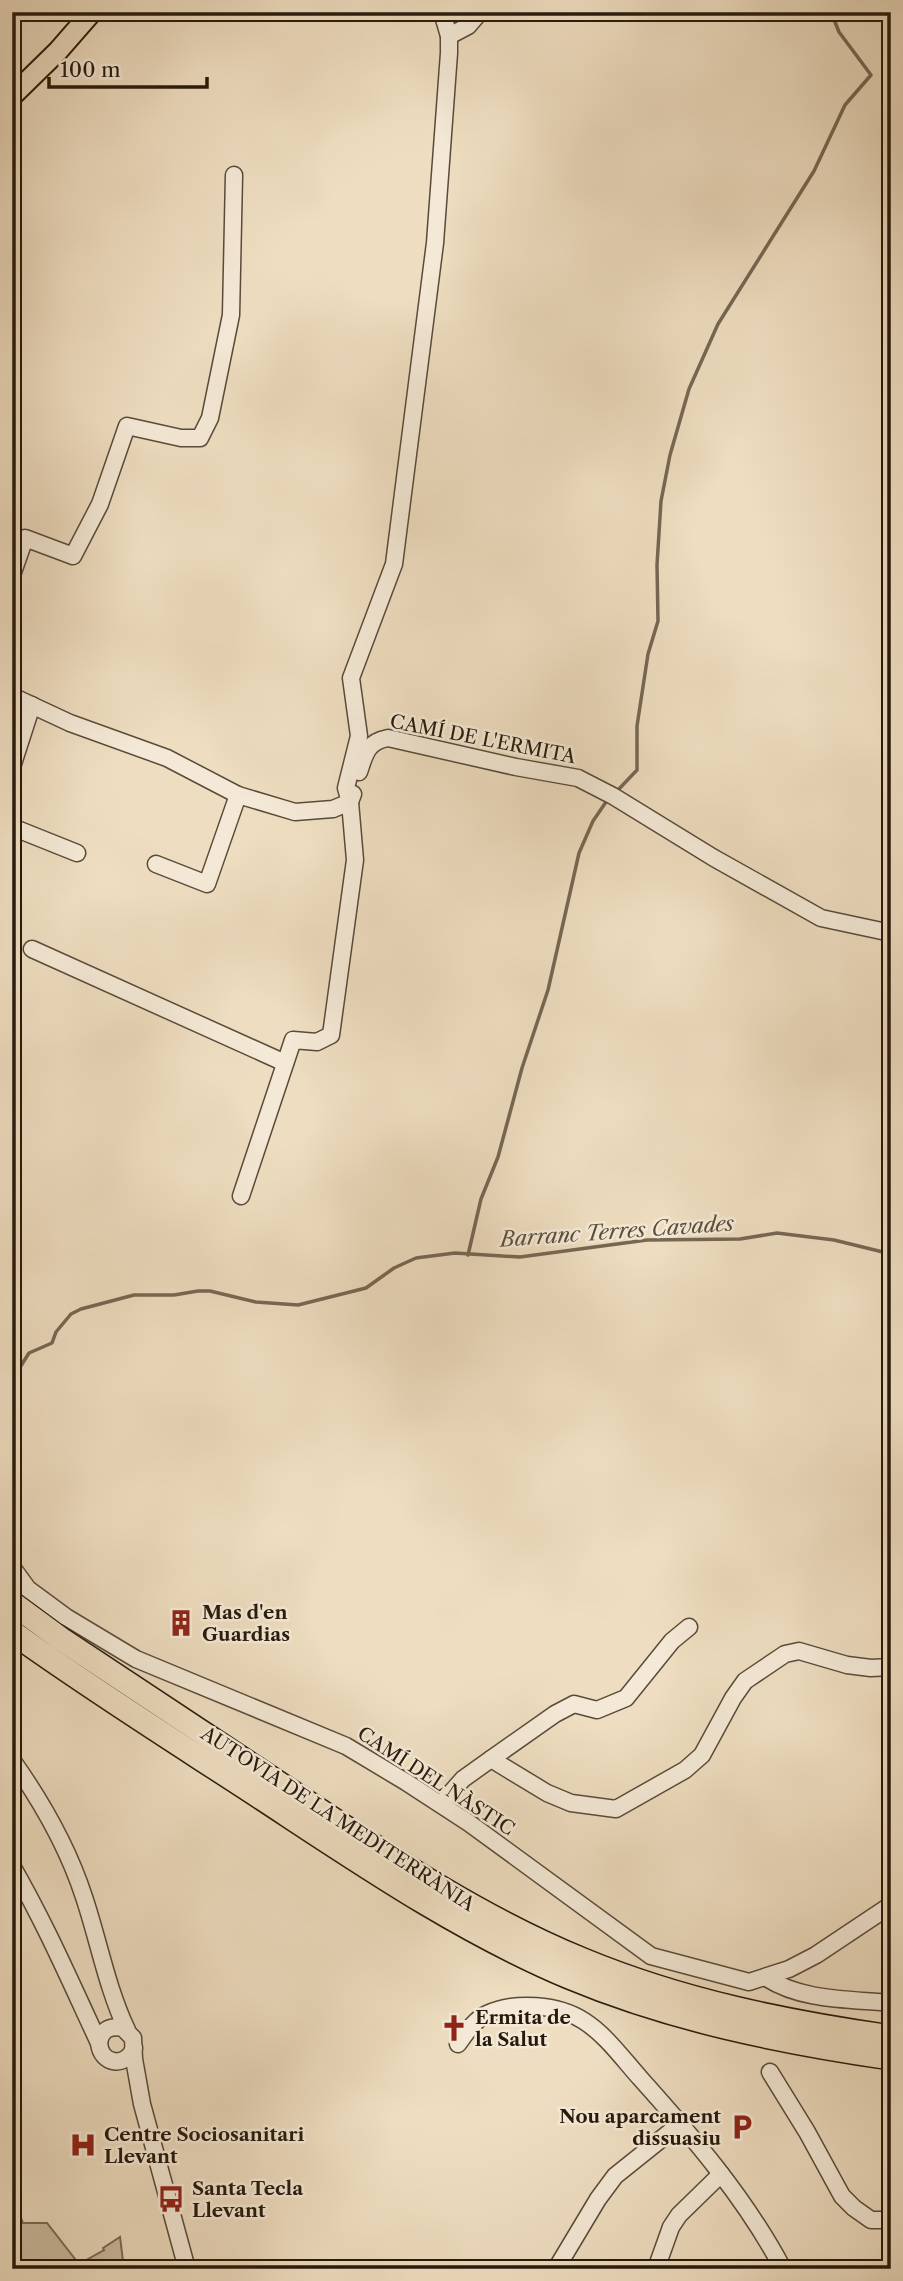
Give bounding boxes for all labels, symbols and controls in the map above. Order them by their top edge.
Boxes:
scale bar [49,46,206,90]
text: 100 m [60,57,121,82]
street label: CAMÍ DE L'ERMITA [388,710,579,768]
water label: Barranc Terres Cavades [497,1210,736,1252]
place label: Mas d'en Guardias [202,1601,290,1646]
building icon: Mas d'en Guardias [166,1608,196,1638]
street label: AUTOVIA DE LA MEDITERRÀNIA [196,1721,480,1917]
street label: CAMÍ DEL NÀSTIC [353,1722,519,1840]
place label: Ermita de la Salut [475,2006,571,2051]
church icon: Ermita de la Salut [439,2013,469,2043]
place label: Nou aparcament dissuasiu [559,2105,721,2150]
parking icon: Nou aparcament dissuasiu [727,2112,757,2142]
place label: Centre Sociosanitari Llevant [104,2123,305,2168]
hospital icon: Centre Sociosanitari Llevant [68,2130,98,2160]
place label: Santa Tecla Llevant [192,2177,304,2222]
bus stop icon: Santa Tecla Llevant [156,2184,186,2214]

